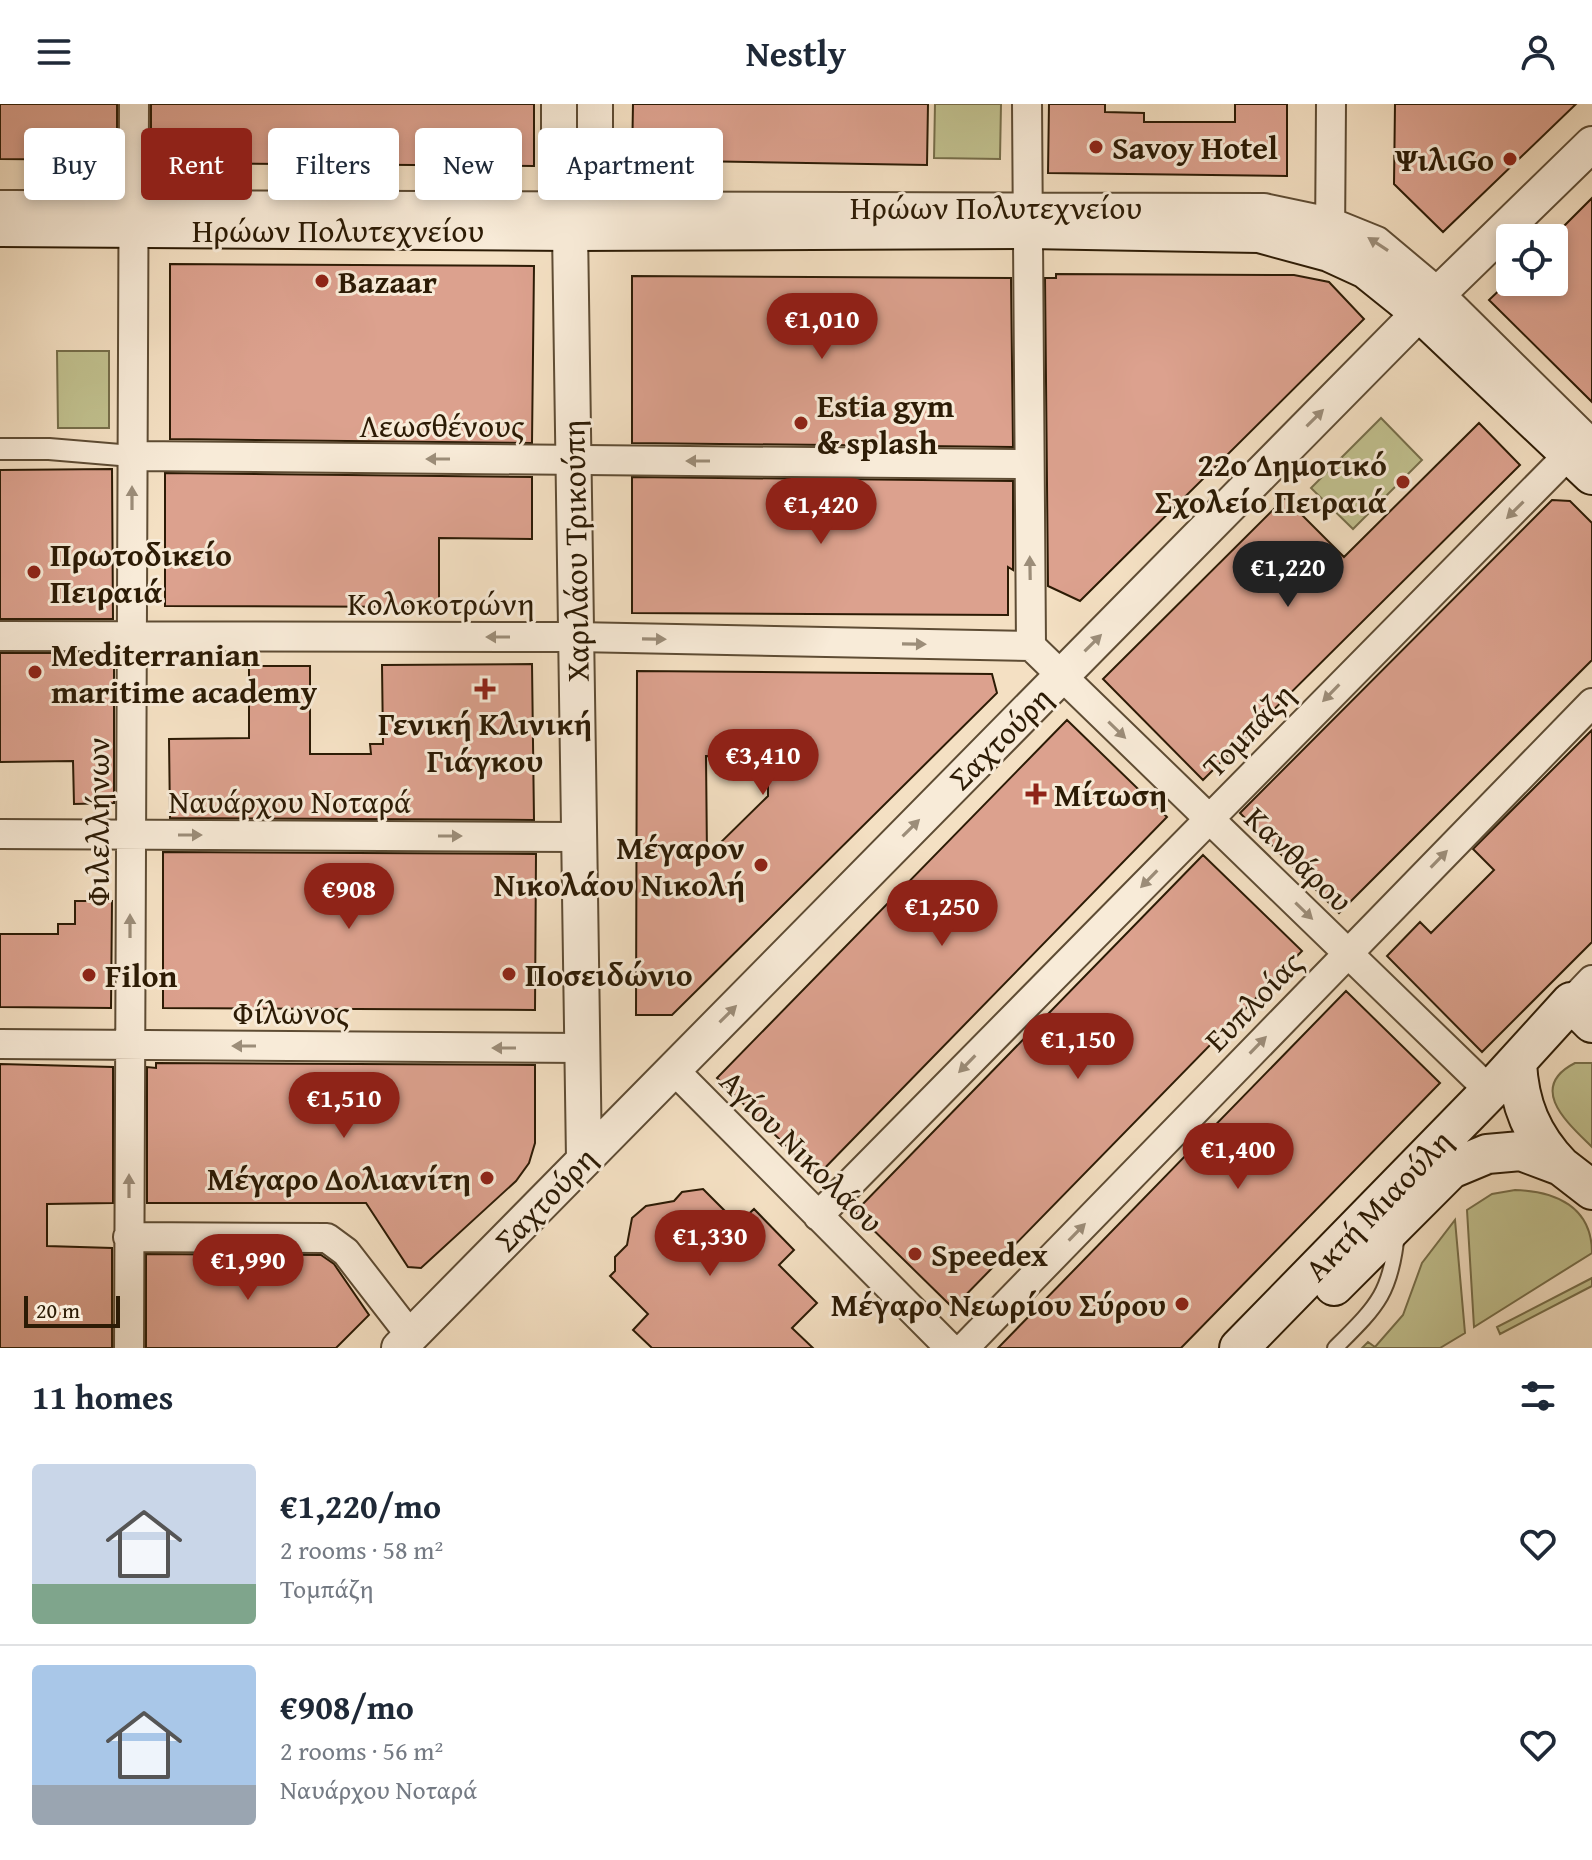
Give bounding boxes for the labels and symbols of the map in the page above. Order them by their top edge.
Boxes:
place label: Savoy Hotel [1112,124,1278,171]
place label: ΨιλιGo [1394,136,1494,183]
marker: Savoy Hotel [1087,138,1105,156]
marker: ΨιλιGo [1501,150,1519,168]
street label: Ηρώων Πολυτεχνείου [850,184,1142,231]
street label: Ηρώων Πολυτεχνείου [192,207,484,254]
one-way arrow [1368,237,1389,252]
place label: Bazaar [338,258,437,305]
marker: Bazaar [313,272,331,290]
pin: €1,010 [757,293,887,361]
place label: Estia gym & splash [817,382,955,466]
street label: Λεωσθένους [360,402,525,449]
one-way arrow [1305,410,1324,428]
marker: Estia gym & splash [792,414,810,432]
street label: Χαριλάου Τρικούπη [549,420,601,682]
place label: 22ο Δημοτικό Σχολείο Πειραιά [1154,441,1387,525]
one-way arrow [425,453,450,465]
one-way arrow [685,455,710,467]
marker: 22ο Δημοτικό Σχολείο Πειραιά [1394,473,1412,491]
pin: €1,420 [756,478,886,546]
one-way arrow [126,485,138,510]
one-way arrow [1506,500,1525,518]
place label: Πρωτοδικείο Πειραιά [50,531,232,615]
pin: €1,220 [1223,541,1353,609]
one-way arrow [1024,555,1036,580]
marker: Πρωτοδικείο Πειραιά [25,563,43,581]
street label: Κολοκοτρώνη [347,580,535,627]
place label: Mediterranian maritime academy [51,631,318,715]
one-way arrow [485,631,510,643]
one-way arrow [642,633,667,645]
one-way arrow [1083,634,1102,653]
one-way arrow [902,638,927,650]
marker: Mediterranian maritime academy [26,663,44,681]
street label: Τομπάζη [1191,672,1305,788]
street label: Σαχτούρη [938,676,1062,800]
marker: Γενική Κλινική Γιάγκου [474,678,496,700]
one-way arrow [1322,683,1341,702]
place label: Γενική Κλινική Γιάγκου [378,700,592,784]
one-way arrow [1108,721,1127,739]
pin: €3,410 [698,729,828,797]
street label: Φιλελλήνων [74,737,121,907]
place label: Μίτωση [1054,771,1167,818]
street label: Ναυάρχου Νοταρά [168,778,412,825]
marker: Μίτωση [1025,783,1047,805]
street label: Κανθάρου [1234,795,1364,923]
one-way arrow [901,819,920,838]
place label: Μέγαρον Νικολάου Νικολή [494,824,745,908]
one-way arrow [178,829,203,841]
one-way arrow [438,830,463,842]
one-way arrow [1429,850,1448,869]
marker: Μέγαρον Νικολάου Νικολή [752,856,770,874]
pin: €908 [302,863,396,931]
one-way arrow [1140,869,1159,888]
pin: €1,250 [877,880,1007,948]
one-way arrow [1294,901,1313,920]
one-way arrow [124,913,136,938]
street label: Ευπλοίας [1193,940,1313,1062]
place label: Ποσειδώνιο [525,951,693,998]
place label: Filon [105,952,177,999]
marker: Ποσειδώνιο [500,965,518,983]
marker: Filon [80,966,98,984]
street label: Φίλωνος [232,989,350,1036]
one-way arrow [718,1005,737,1023]
pin: €1,150 [1013,1013,1143,1081]
one-way arrow [1248,1036,1266,1055]
one-way arrow [231,1039,256,1052]
one-way arrow [491,1042,516,1054]
one-way arrow [958,1054,977,1073]
street label: Αγίου Νικολάου [710,1059,894,1243]
pin: €1,510 [279,1072,409,1140]
street label: Ακτή Μιαούλη [1293,1118,1463,1292]
pin: €1,400 [1173,1123,1303,1191]
street label: Σαχτούρη [483,1136,607,1262]
place label: Μέγαρο Δολιανίτη [207,1155,471,1202]
marker: Μέγαρο Δολιανίτη [478,1169,496,1187]
one-way arrow [123,1173,135,1198]
pin: €1,330 [645,1210,775,1278]
one-way arrow [1067,1223,1085,1242]
place label: Speedex [931,1231,1048,1278]
pin: €1,990 [183,1234,313,1302]
marker: Speedex [906,1245,924,1263]
place label: Μέγαρο Νεωρίου Σύρου [831,1281,1166,1328]
scale bar [24,1292,120,1328]
marker: Μέγαρο Νεωρίου Σύρου [1173,1295,1191,1313]

